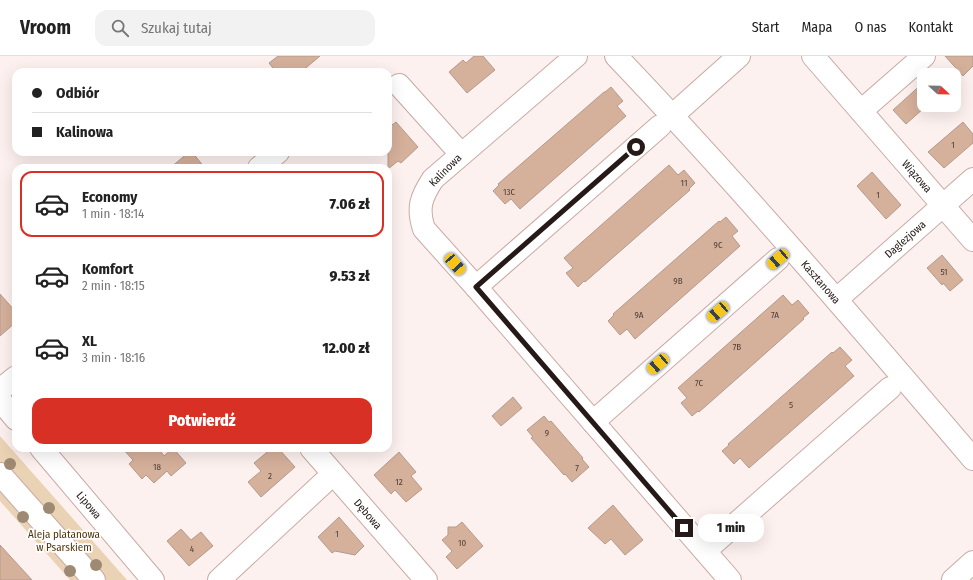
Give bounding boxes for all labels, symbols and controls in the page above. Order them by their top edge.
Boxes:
search box [95,10,375,46]
text: Vroom [20,16,71,39]
icon: search [109,17,131,39]
text: Szukaj tutaj [141,19,212,37]
text: Start [752,19,779,36]
text: Mapa [801,19,832,36]
text: O nas [854,19,887,36]
text: Kontakt [909,19,953,36]
north arrow [917,68,961,112]
map controls [917,68,961,112]
text: Odbiór [56,84,99,102]
text: Kalinowa [56,123,113,141]
route start [627,138,645,156]
house number: 1 [951,140,955,150]
street label: Kalinowa [426,151,464,189]
street label: Wiązowa [899,157,934,195]
house number: 11 [681,178,687,188]
icon: car [34,186,70,222]
house number: 13C [503,187,515,197]
text: Economy [82,188,137,206]
house number: 1 [876,190,880,200]
text: 7.06 zł [330,195,370,213]
text: 1 min · 18:14 [82,206,144,221]
street label: Daglezjowa [882,218,929,261]
house number: 9C [714,240,723,250]
car [765,247,791,271]
car [443,251,467,277]
icon: car [34,258,70,294]
street label: Kasztanowa [798,258,843,307]
text: Komfort [82,260,133,278]
text: 9.53 zł [330,267,370,285]
house number: 51 [940,267,948,277]
house number: 9B [673,276,683,286]
text: 2 min · 18:15 [82,278,145,293]
car [705,300,731,324]
house number: 9A [634,310,644,320]
house number: 7A [771,310,779,320]
icon: car [34,330,70,366]
text: XL [82,332,97,350]
text: 12.00 zł [322,339,370,357]
house number: 7B [733,342,741,352]
text: 3 min · 18:16 [82,350,145,365]
car [645,352,671,376]
house number: 7C [695,378,703,388]
button: Potwierdź [32,398,372,444]
house number: 5 [789,400,793,410]
house number: 9 [545,428,549,438]
house number: 18 [153,462,162,472]
house number: 7 [575,463,579,473]
house number: 2 [268,471,272,481]
house number: 12 [395,477,403,487]
street label: Lipowa [73,489,104,522]
street label: Dębowa [351,497,384,532]
callout: 1 min [698,514,764,542]
route end [675,519,693,537]
text: 1 min [717,520,745,535]
park label: Aleja platanowa w Psarskiem [28,528,100,554]
house number: 1 [335,529,339,539]
house number: 10 [458,538,466,548]
house number: 4 [190,544,195,554]

